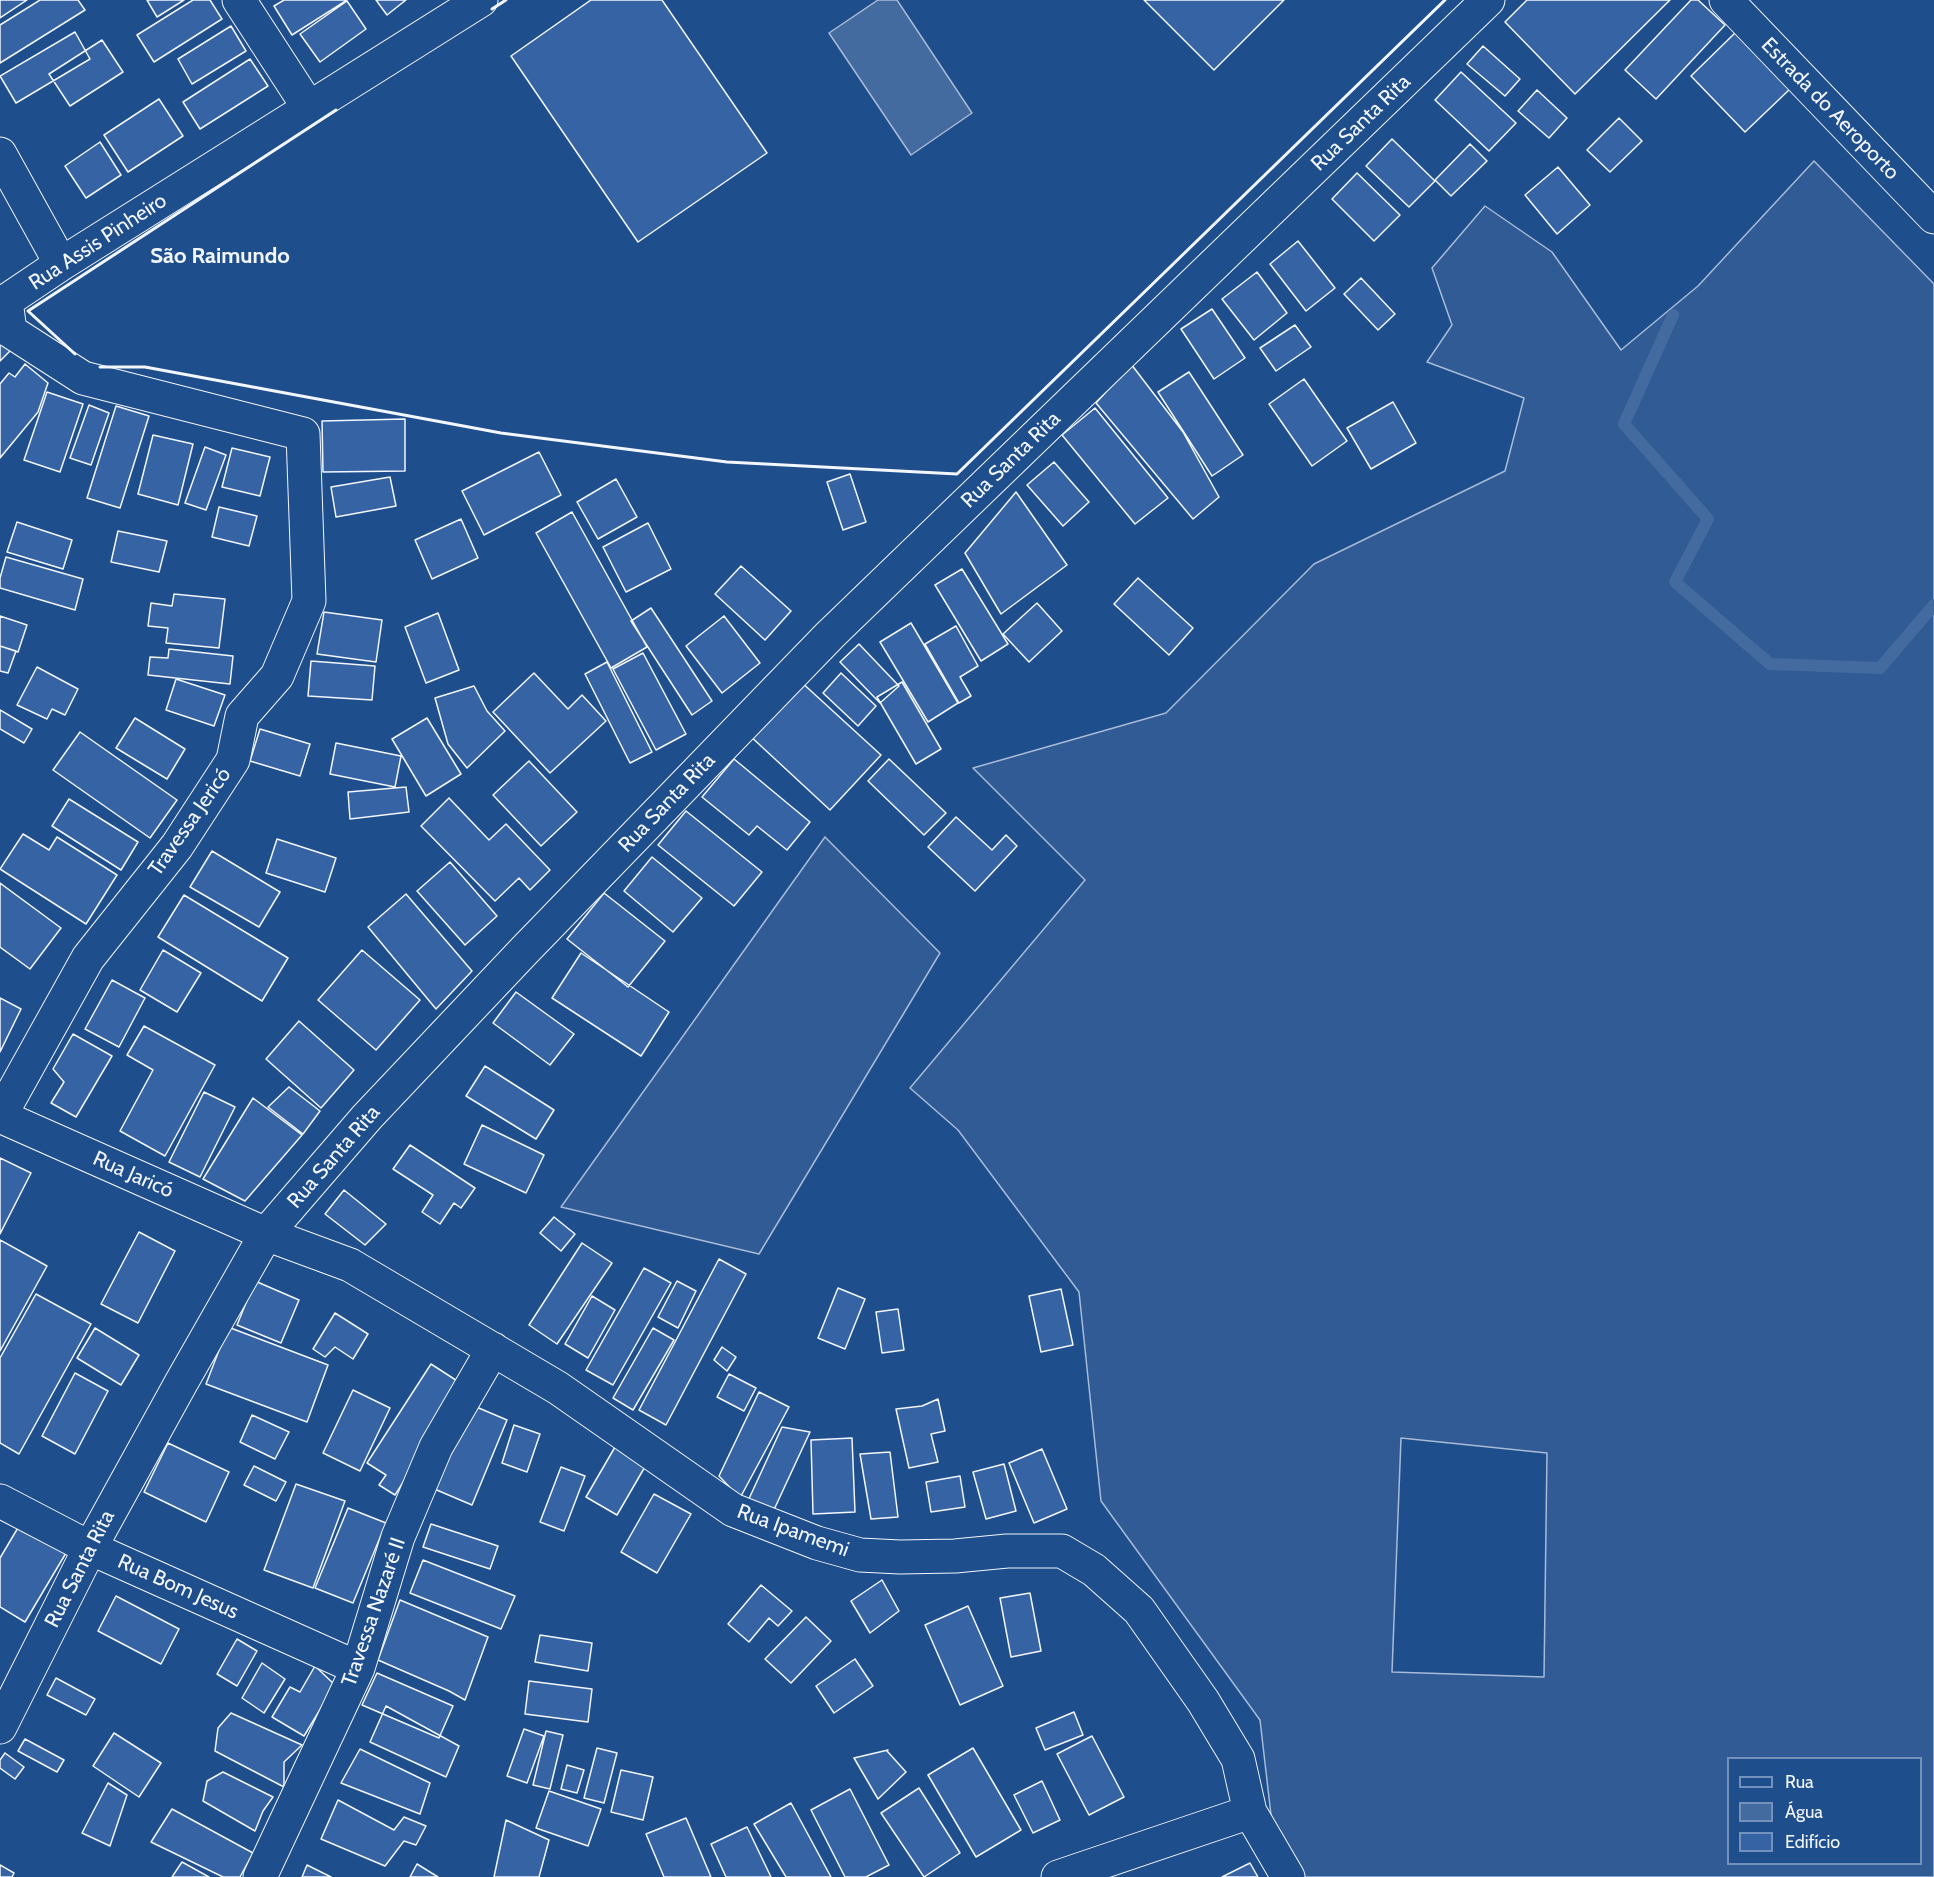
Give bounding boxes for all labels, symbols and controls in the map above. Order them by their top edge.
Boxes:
street label: Estrada do Aeroporto [1756,33,1904,185]
street label: Rua Santa Rita [1306,69,1416,177]
street label: Rua Assis Pinheiro [24,188,172,296]
district label: São Raimundo [150,244,290,270]
street label: Rua Santa Rita [956,406,1066,514]
street label: Rua Santa Rita [613,748,721,858]
street label: Travessa Jericó [143,763,237,881]
street label: Rua Santa Rita [282,1100,386,1214]
street label: Rua Jaricó [89,1146,177,1204]
street label: Rua Ipamemi [734,1499,852,1563]
street label: Rua Santa Rita [40,1506,120,1632]
street label: Travessa Nazaré II [337,1534,411,1690]
street label: Rua Bom Jesus [114,1549,242,1625]
legend [1727,1757,1922,1865]
text: Rua [1785,1771,1814,1793]
text: Água [1785,1801,1823,1823]
text: Edifício [1785,1831,1840,1853]

